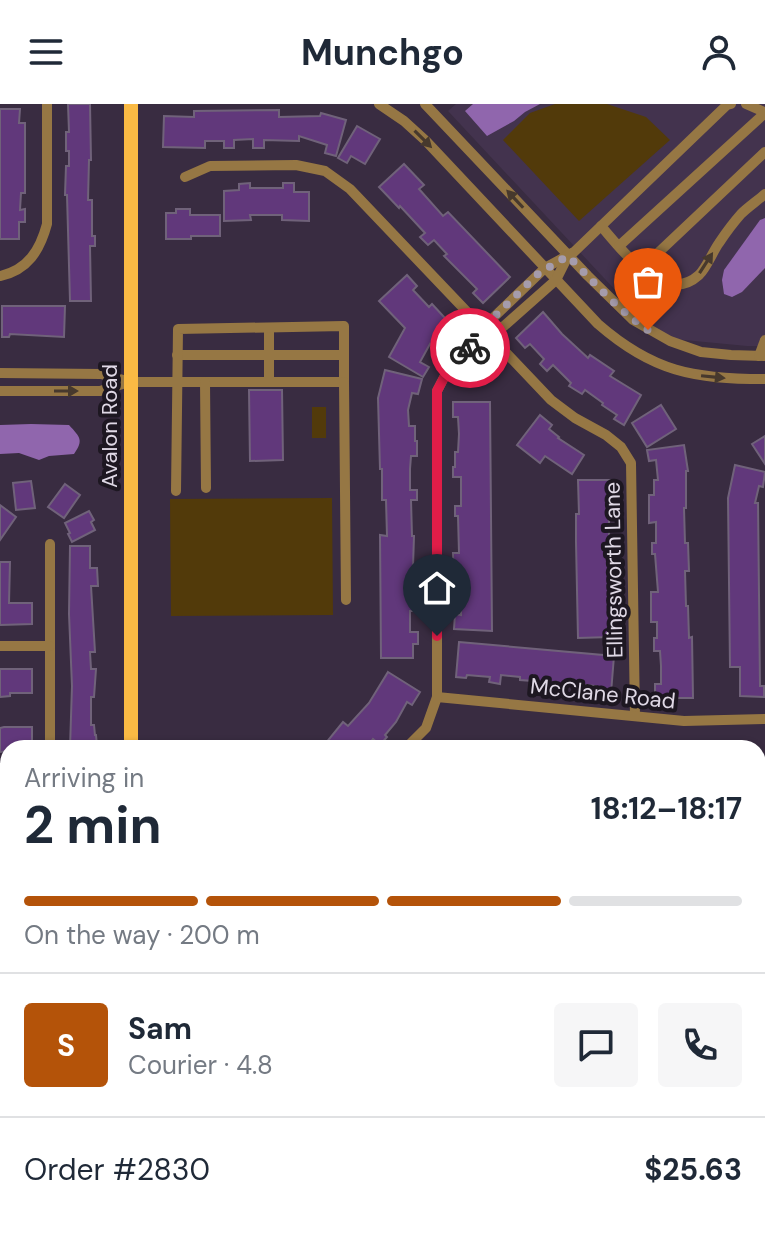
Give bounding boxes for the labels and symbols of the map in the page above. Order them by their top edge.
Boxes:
one-way arrow [413,129,432,148]
one-way arrow [506,190,525,209]
pin [614,248,682,330]
one-way arrow [698,253,713,274]
courier [430,308,510,388]
street label: Avalon Road [95,364,124,488]
one-way arrow [701,371,726,384]
one-way arrow [54,385,79,397]
street label: Ellingsworth Lane [597,482,630,658]
pin [403,554,471,636]
street label: McClane Road [529,671,677,716]

